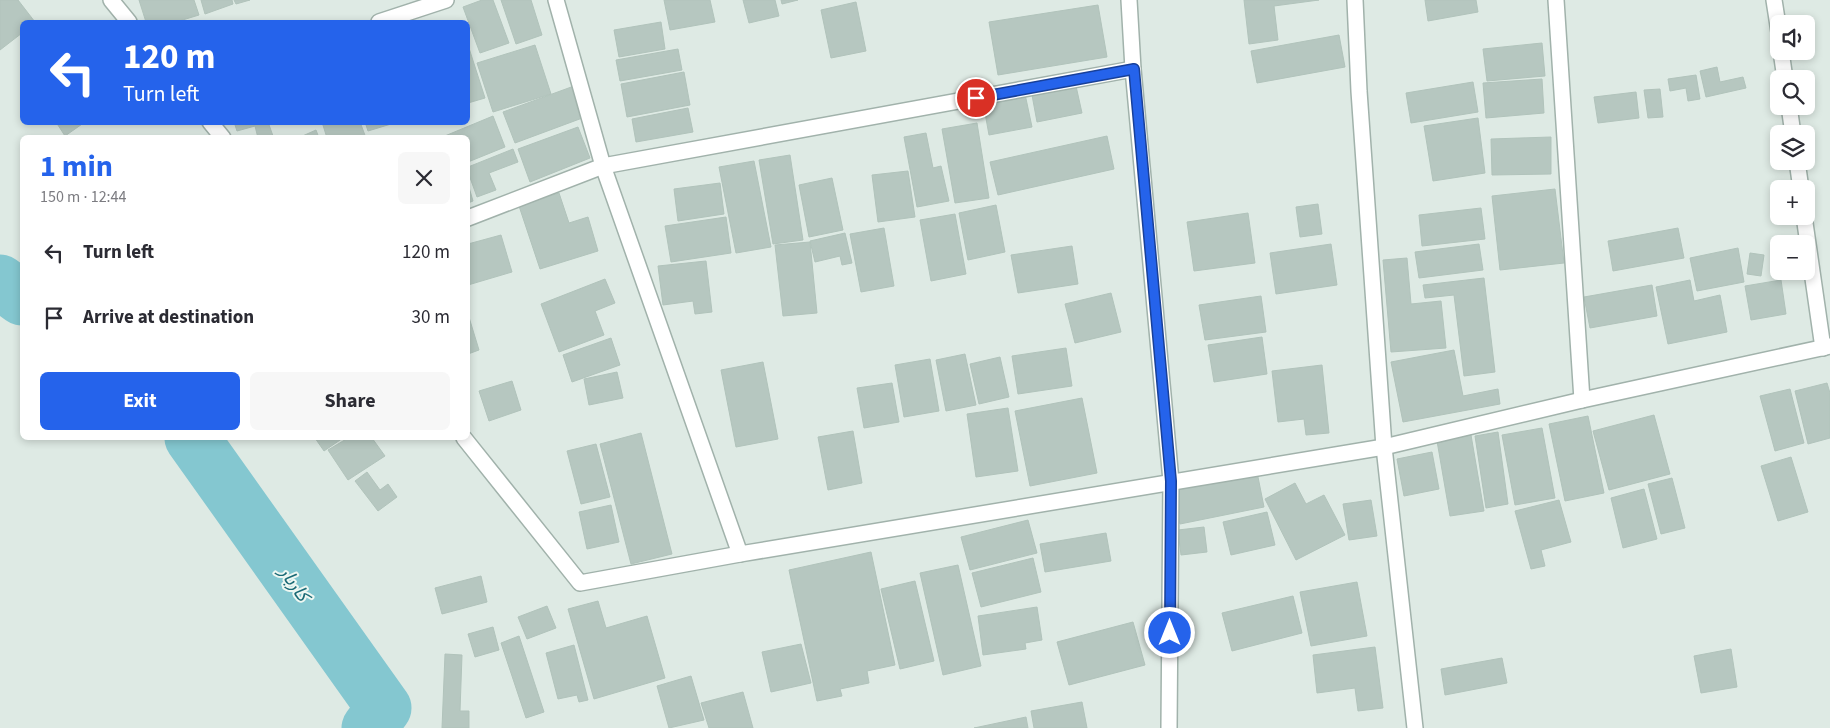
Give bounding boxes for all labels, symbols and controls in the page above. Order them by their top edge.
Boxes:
map controls [1770,15,1815,280]
button: sound [1770,15,1815,60]
text: 120 m [123,32,215,82]
icon: left [40,40,105,105]
button: search [1770,70,1815,115]
pin [955,77,997,119]
text: Turn left [123,78,199,110]
icon: arrive [962,84,990,112]
button: layers [1770,125,1815,170]
text: 1 min [40,145,113,188]
button: close [398,152,450,204]
button: + [1770,180,1815,225]
text: 150 m · 12:44 [40,186,127,208]
button: − [1770,235,1815,280]
icon: left [40,239,68,267]
text: Turn left [83,239,154,266]
text: 120 m [402,239,450,266]
icon: arrive [40,304,68,332]
text: Arrive at destination [83,304,254,331]
text: 30 m [412,304,450,331]
button: Exit [40,372,240,430]
button: Share [250,372,450,430]
water label: کاربار [271,559,318,610]
position arrow [1143,606,1195,658]

